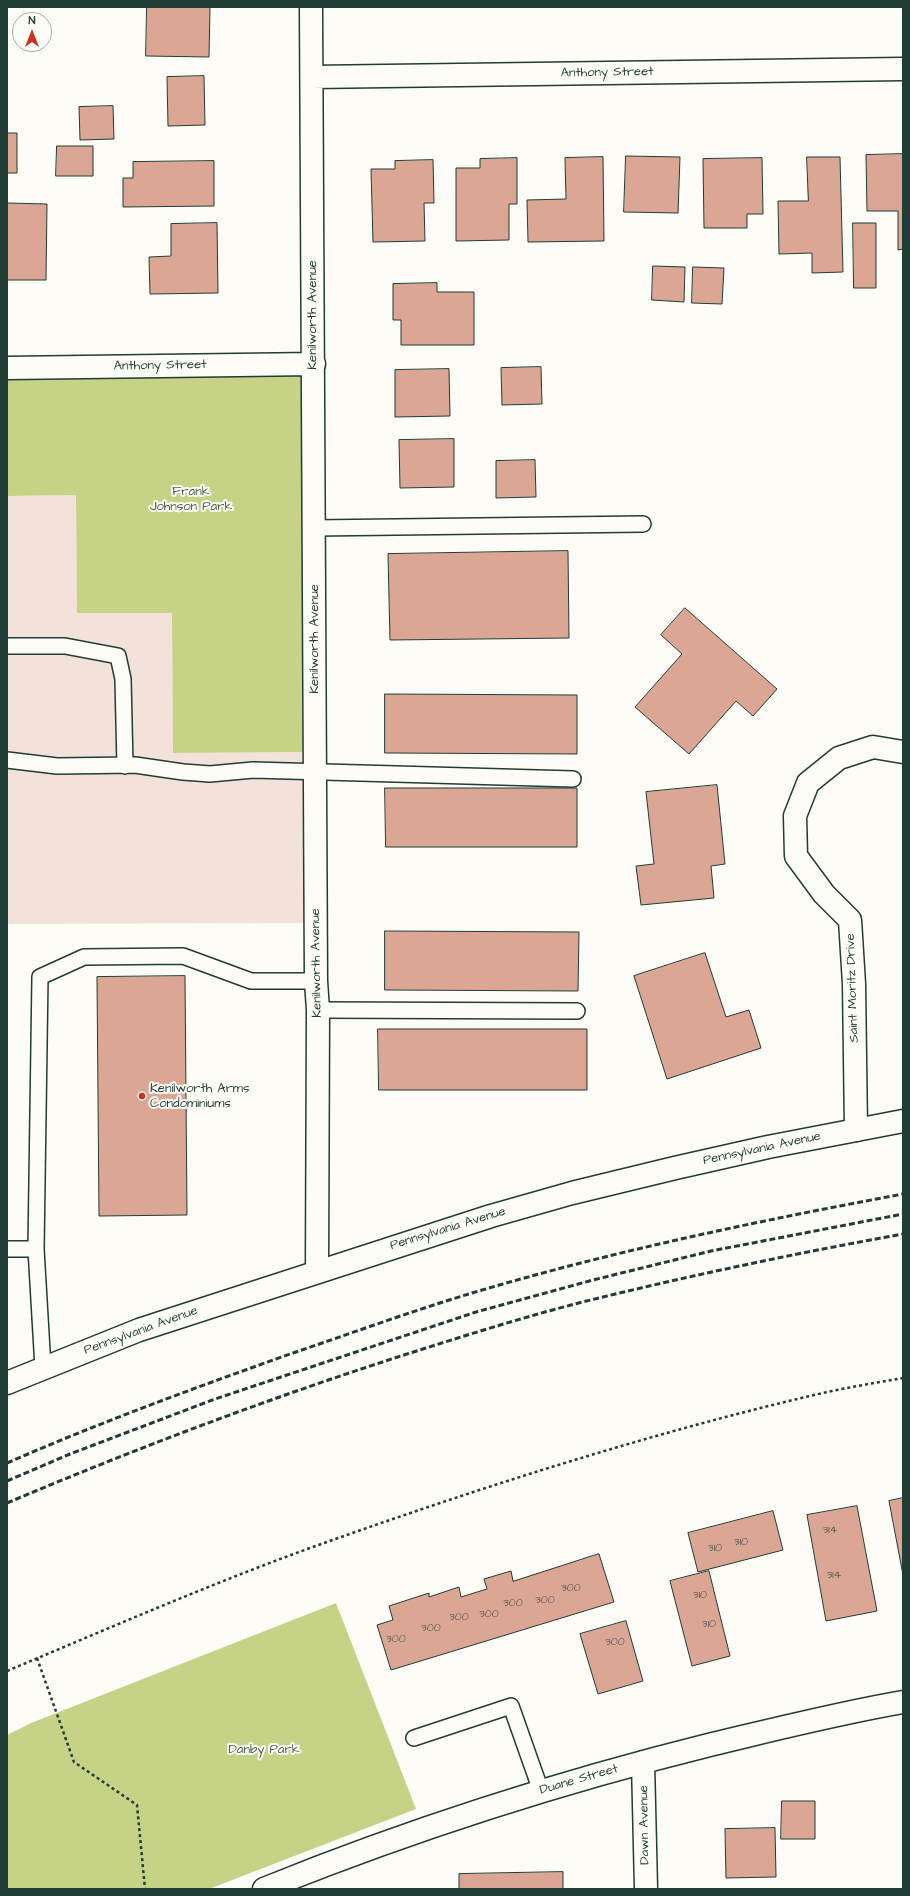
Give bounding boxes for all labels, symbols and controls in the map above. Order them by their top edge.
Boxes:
north arrow [12,12,52,52]
text: N [29,13,35,28]
street label: Anthony Street [560,64,654,82]
street label: Kenilworth Avenue [305,260,321,370]
street label: Anthony Street [113,357,207,375]
park label: Frank Johnson Park [150,484,232,515]
street label: Kenilworth Avenue [307,584,323,694]
street label: Kenilworth Avenue [308,908,326,1018]
street label: Saint Moritz Drive [843,933,863,1043]
place label: Kenilworth Arms Condominiums [150,1081,249,1112]
marker: Kenilworth Arms Condominiums [137,1091,147,1101]
street label: Pennsylvania Avenue [702,1129,822,1169]
street label: Pennsylvania Avenue [388,1204,508,1254]
street label: Pennsylvania Avenue [82,1303,200,1359]
house number: 314 [823,1524,837,1538]
house number: 310 [734,1536,748,1550]
house number: 310 [708,1542,722,1556]
house number: 314 [827,1569,841,1583]
house number: 300 [561,1582,581,1596]
house number: 310 [693,1589,707,1603]
house number: 300 [535,1594,555,1608]
house number: 300 [503,1597,523,1611]
house number: 300 [479,1608,499,1622]
house number: 300 [449,1611,469,1625]
house number: 310 [702,1618,716,1632]
house number: 300 [421,1622,441,1636]
house number: 300 [386,1633,406,1647]
house number: 300 [605,1636,625,1650]
park label: Danby Park [228,1742,300,1758]
street label: Duane Street [538,1761,620,1799]
street label: Dawn Avenue [637,1785,653,1865]

